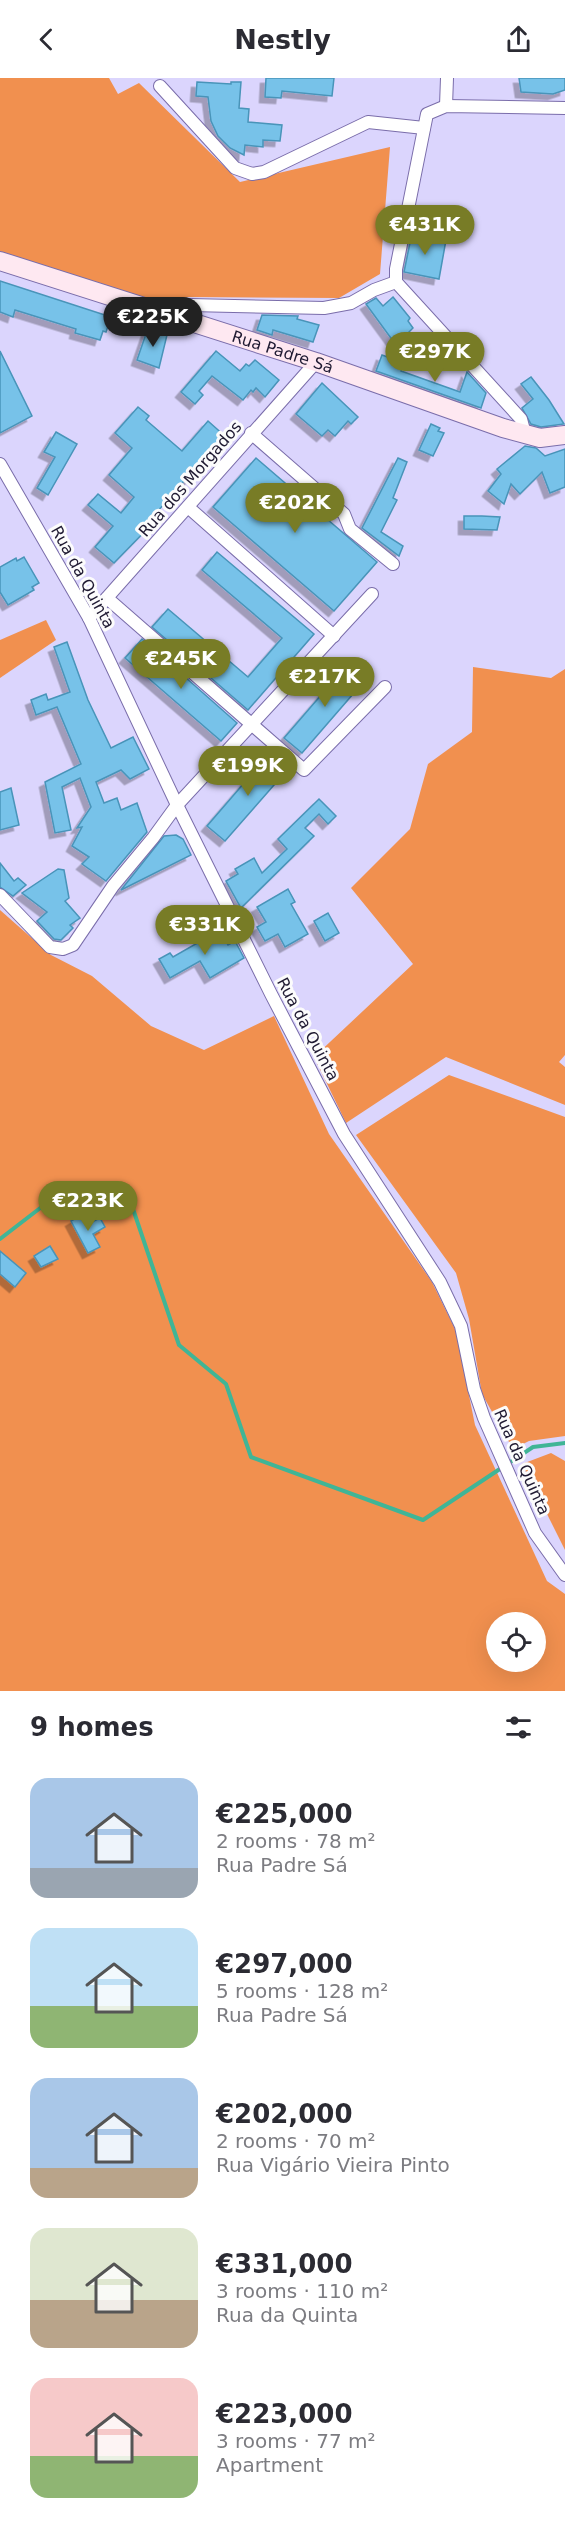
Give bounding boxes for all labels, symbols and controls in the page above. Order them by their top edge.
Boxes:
icon: back [30,23,63,56]
icon: share [502,23,535,56]
text: Nestly [234,24,331,55]
pin: €431K [383,205,467,256]
text: €431K [389,212,461,236]
pin: €225K [111,297,195,348]
text: €225K [117,304,189,328]
street label: Rua Padre Sá [230,326,336,377]
pin: €297K [393,332,477,383]
text: €297K [399,339,471,363]
street label: Rua dos Morgados [135,417,245,541]
pin: €202K [253,483,337,534]
text: €202K [259,490,331,514]
street label: Rua da Quinta [47,523,119,631]
pin: €245K [139,639,223,690]
text: €245K [145,646,217,670]
pin: €217K [283,657,367,708]
text: €217K [289,664,361,688]
pin: €199K [206,746,290,797]
text: €199K [212,753,284,777]
pin: €331K [163,905,247,956]
text: €331K [169,912,241,936]
street label: Rua da Quinta [273,974,343,1084]
pin: €223K [46,1181,130,1232]
text: €223K [52,1188,124,1212]
street label: Rua da Quinta [490,1406,554,1518]
map controls [486,1612,546,1672]
button: locate [486,1612,546,1672]
icon: filters [502,1711,535,1744]
text: 9 homes [30,1712,154,1742]
text: €225,000 [216,1799,353,1829]
icon: home [78,1802,150,1874]
text: 2 rooms · 78 m² [216,1829,376,1853]
text: Rua Padre Sá [216,1853,348,1877]
text: €297,000 [216,1949,353,1979]
icon: home [78,1952,150,2024]
text: 5 rooms · 128 m² [216,1979,388,2003]
text: Rua Padre Sá [216,2003,348,2027]
text: €202,000 [216,2099,353,2129]
icon: home [78,2102,150,2174]
text: 2 rooms · 70 m² [216,2129,376,2153]
text: Rua Vigário Vieira Pinto [216,2153,450,2177]
text: €331,000 [216,2249,353,2279]
icon: home [78,2252,150,2324]
text: 3 rooms · 110 m² [216,2279,388,2303]
text: Rua da Quinta [216,2303,358,2327]
text: €223,000 [216,2399,353,2429]
icon: home [78,2402,150,2474]
text: 3 rooms · 77 m² [216,2429,376,2453]
text: Apartment [216,2453,323,2477]

